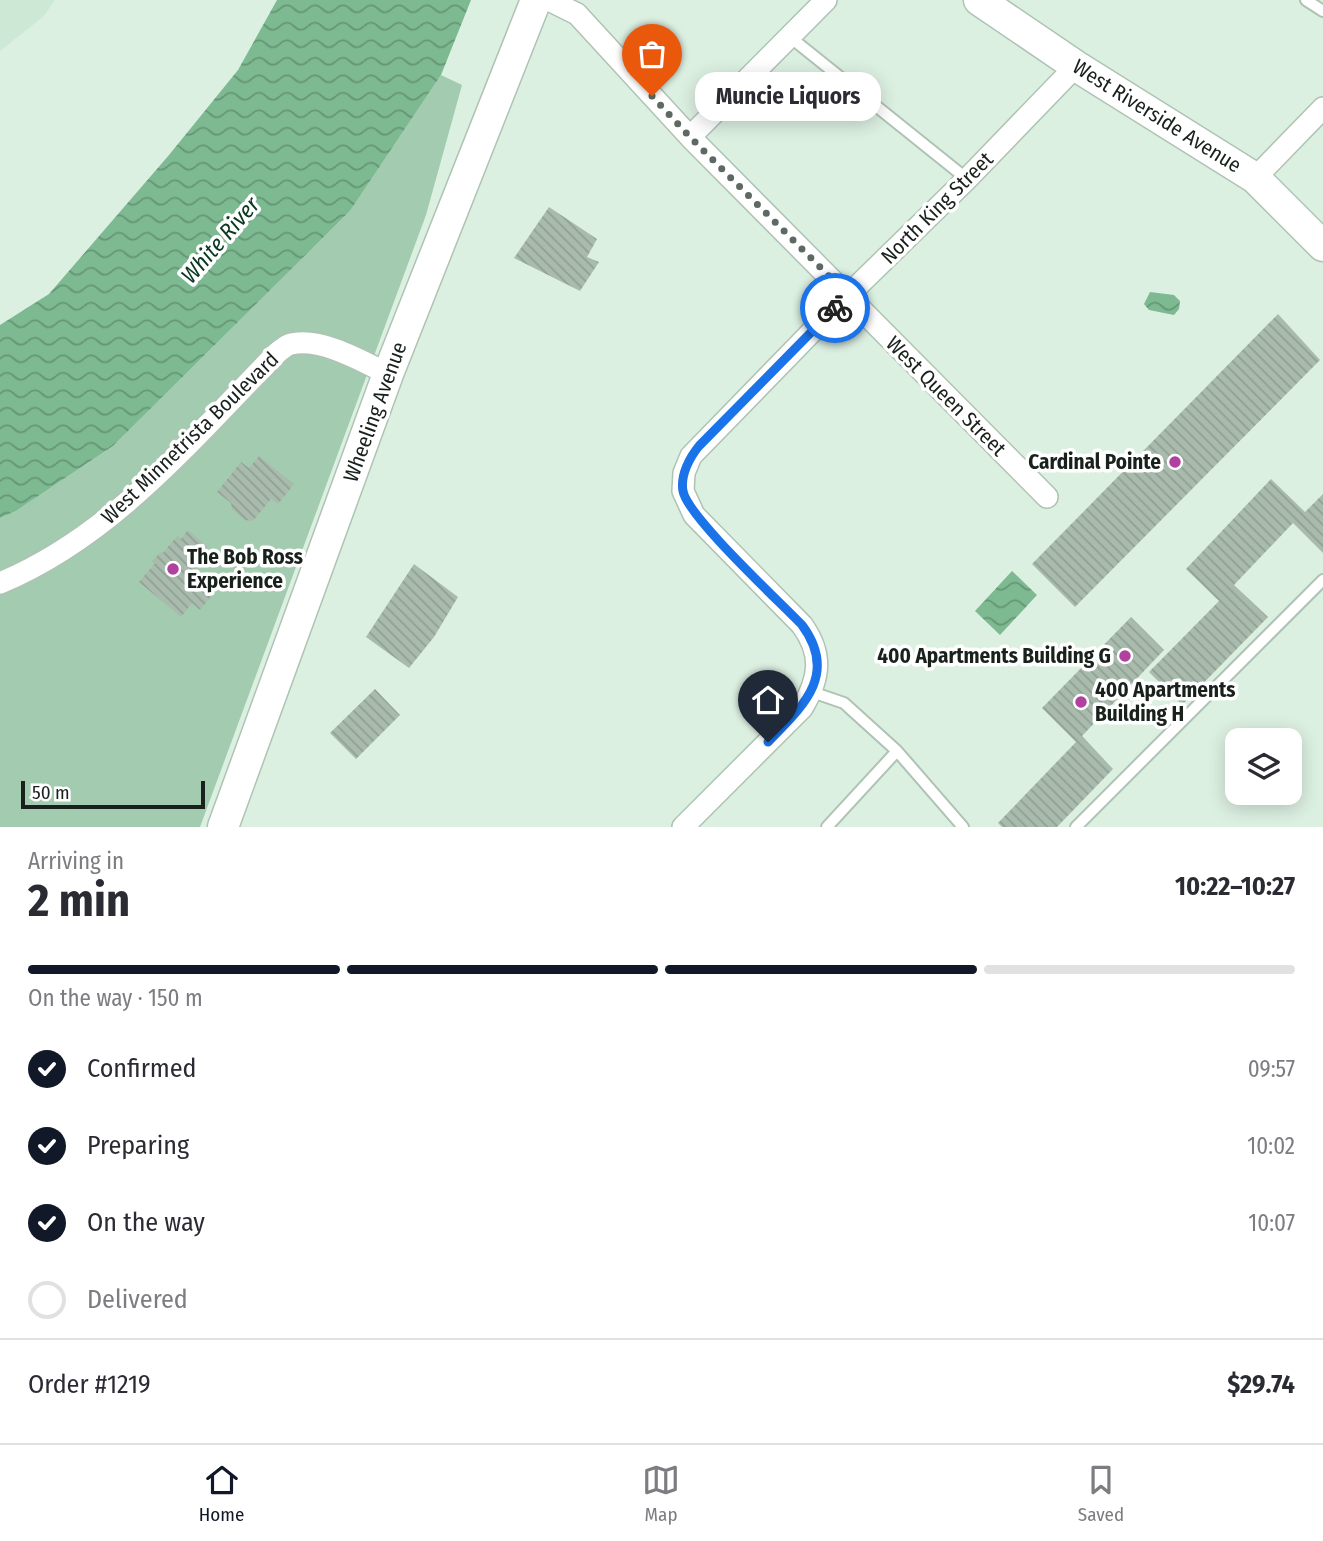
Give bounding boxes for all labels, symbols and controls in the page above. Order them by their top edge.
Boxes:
pin [622,24,682,96]
icon: bag [633,35,671,73]
street label: West Riverside Avenue [1068,54,1246,178]
callout: Muncie Liquors [694,72,880,120]
text: Muncie Liquors [716,82,860,110]
street label: North King Street [876,146,999,269]
water label: White River [175,190,266,289]
courier [800,273,870,343]
icon: bike [816,289,854,327]
street label: West Queen Street [881,331,1012,462]
street label: Wheeling Avenue [338,338,412,486]
street label: West Minnetrista Boulevard [96,347,284,529]
place label: Cardinal Pointe [1028,449,1161,475]
marker: Cardinal Pointe [1167,454,1183,470]
place label: The Bob Ross Experience [187,544,303,594]
marker: The Bob Ross Experience [165,561,181,577]
place label: 400 Apartments Building G [877,643,1111,669]
marker: 400 Apartments Building G [1117,648,1133,664]
pin [738,670,798,742]
place label: 400 Apartments Building H [1095,677,1236,727]
icon: home [749,681,787,719]
marker: 400 Apartments Building H [1073,694,1089,710]
map controls [1225,728,1302,805]
button: layers [1225,728,1302,805]
scale bar [21,778,205,810]
text: 50 m [32,781,70,804]
text: Arriving in [28,847,124,875]
text: 10:22–10:27 [1175,871,1295,902]
text: 2 min [28,873,130,928]
text: On the way · 150 m [28,984,203,1012]
icon: check [28,1050,66,1088]
text: Confirmed [87,1053,197,1084]
text: 09:57 [1248,1055,1295,1083]
icon: check [28,1127,66,1165]
text: Preparing [87,1130,189,1161]
text: 10:02 [1247,1132,1295,1160]
icon: check [28,1204,66,1242]
text: On the way [87,1207,205,1238]
text: 10:07 [1248,1209,1295,1237]
text: Delivered [87,1284,188,1315]
text: Order #1219 [28,1369,151,1400]
text: $29.74 [1227,1369,1295,1400]
tab: Home [199,1461,244,1526]
tab: Map [642,1461,680,1526]
tab: Saved [1078,1461,1124,1526]

